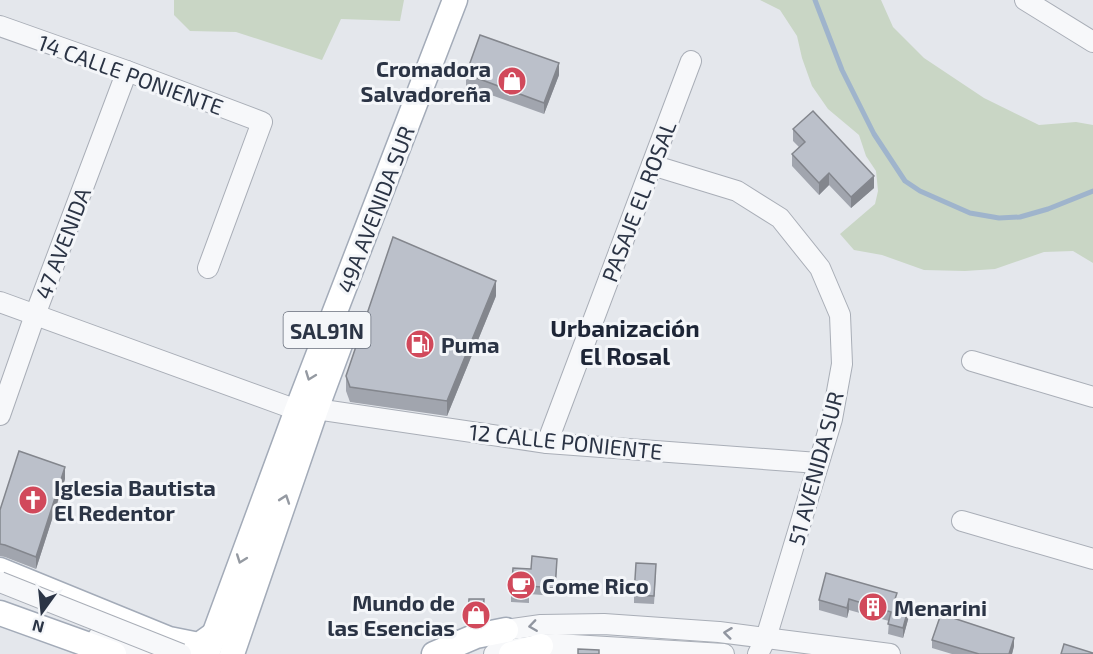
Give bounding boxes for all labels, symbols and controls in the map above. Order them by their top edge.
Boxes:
street label: 14 CALLE PONIENTE [35,28,227,120]
place label: Cromadora Salvadoreña [361,55,491,106]
shop icon: Cromadora Salvadoreña [496,65,528,97]
street label: PASAJE EL ROSAL [595,117,681,285]
street label: 49A AVENIDA SUR [331,122,419,296]
street label: 47 AVENIDA [29,183,95,302]
road number: SAL91N [284,312,370,348]
district label: Urbanización El Rosal [550,313,700,370]
fuel station icon: Puma [404,328,436,360]
place label: Puma [441,331,500,357]
one-way arrow [305,370,317,381]
street label: 51 AVENIDA SUR [782,388,848,548]
street label: 12 CALLE PONIENTE [468,418,664,464]
place label: Iglesia Bautista El Redentor [54,474,216,525]
church icon: Iglesia Bautista El Redentor [17,484,49,516]
one-way arrow [277,494,290,505]
one-way arrow [236,553,249,564]
cafe icon: Come Rico [505,569,537,601]
place label: Come Rico [542,572,649,598]
north arrow [12,582,72,642]
place label: Mundo de las Esencias [327,589,455,640]
building icon: Menarini [857,591,889,623]
place label: Menarini [894,594,987,620]
shop icon: Mundo de las Esencias [460,599,492,631]
text: N [30,616,46,638]
one-way arrow [528,619,538,631]
one-way arrow [723,628,732,640]

